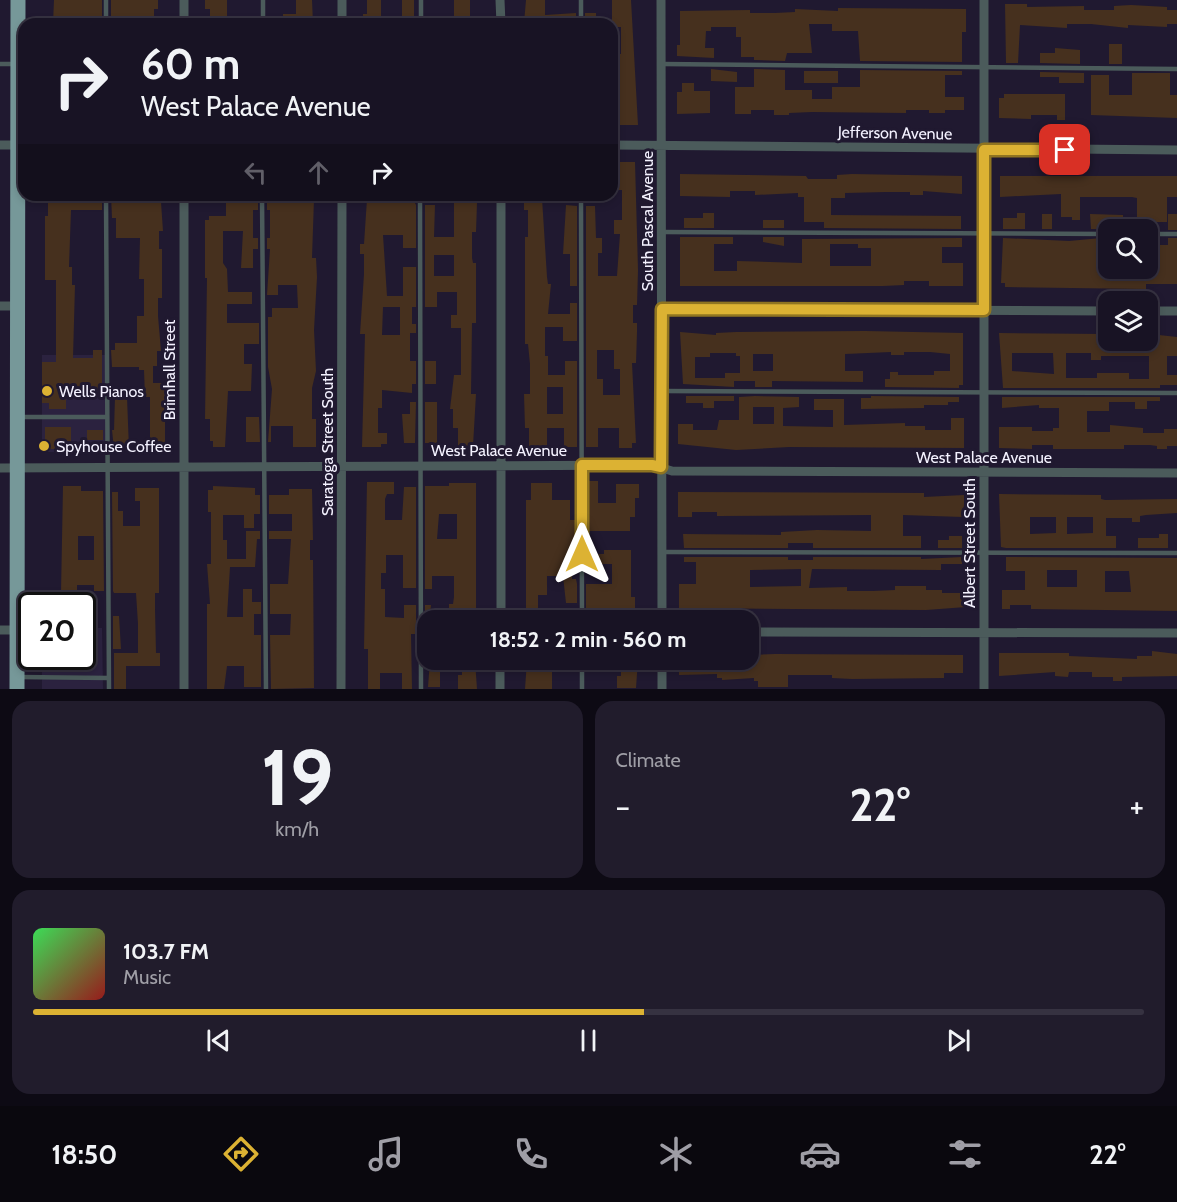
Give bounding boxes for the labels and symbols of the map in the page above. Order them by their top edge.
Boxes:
street label: Jefferson Avenue [837,122,952,143]
pin [1039,124,1090,175]
street label: South Pascal Avenue [638,151,657,291]
street label: Brimhall Street [160,319,179,420]
street label: Saratoga Street South [318,368,337,516]
place label: Wells Pianos [59,382,144,401]
marker: Wells Pianos [40,384,54,398]
place label: Spyhouse Coffee [56,437,172,456]
marker: Spyhouse Coffee [37,439,51,453]
street label: West Palace Avenue [431,441,567,460]
street label: West Palace Avenue [916,448,1052,467]
street label: Albert Street South [960,478,979,608]
position arrow [550,522,614,586]
speed limit sign: 20 [18,592,96,670]

